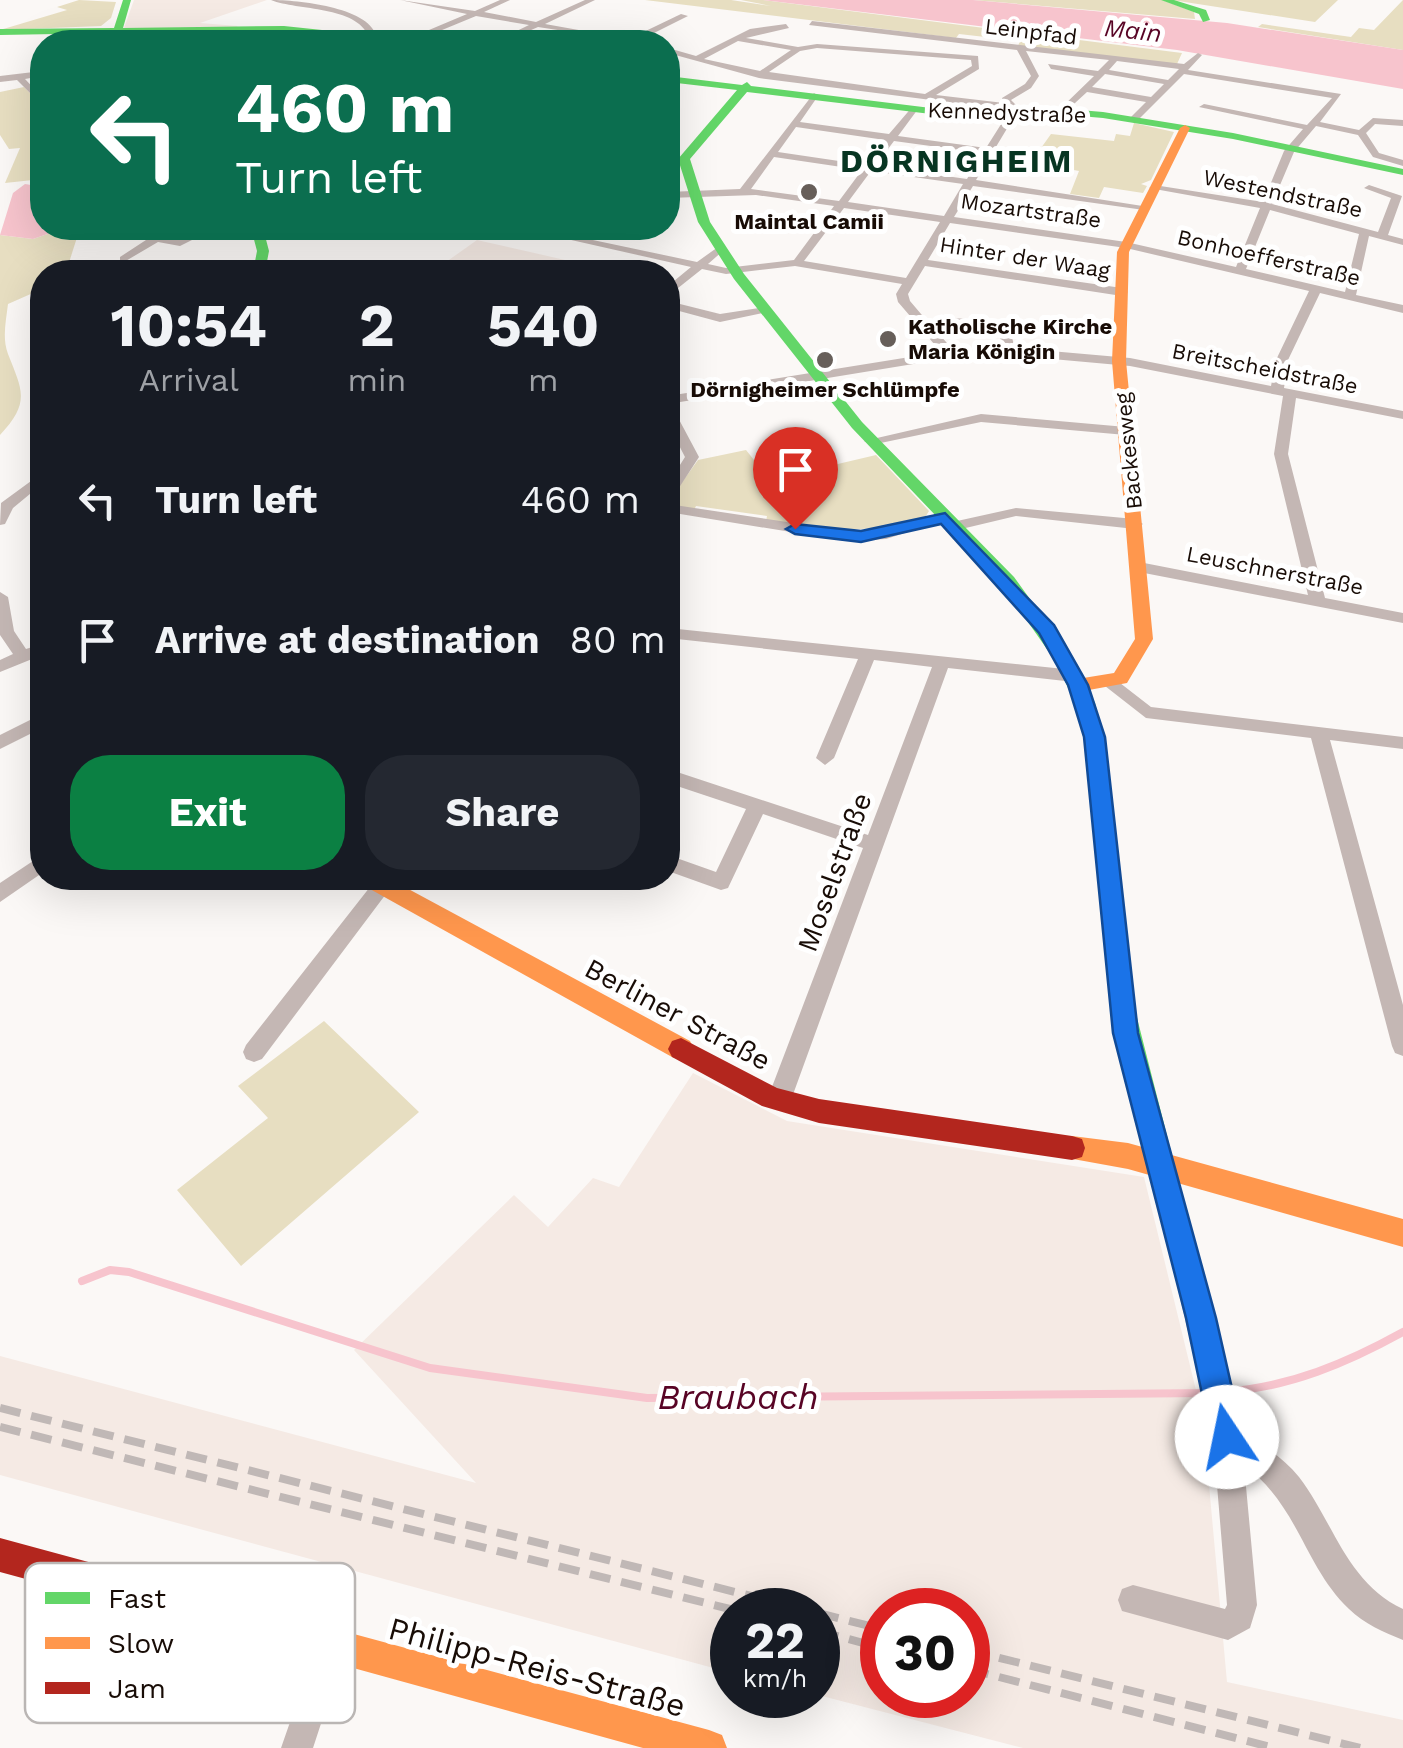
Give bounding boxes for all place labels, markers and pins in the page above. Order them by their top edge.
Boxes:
marker: Maintal Camii [798,181,820,203]
place label: Maintal Camii [734,209,884,234]
place label: Katholische Kirche Maria Königin [908,314,1112,364]
marker: Katholische Kirche Maria Königin [877,328,899,350]
marker: Dörnigheimer Schlümpfe [814,349,836,371]
place label: Dörnigheimer Schlümpfe [690,377,960,402]
pin [753,427,838,530]

